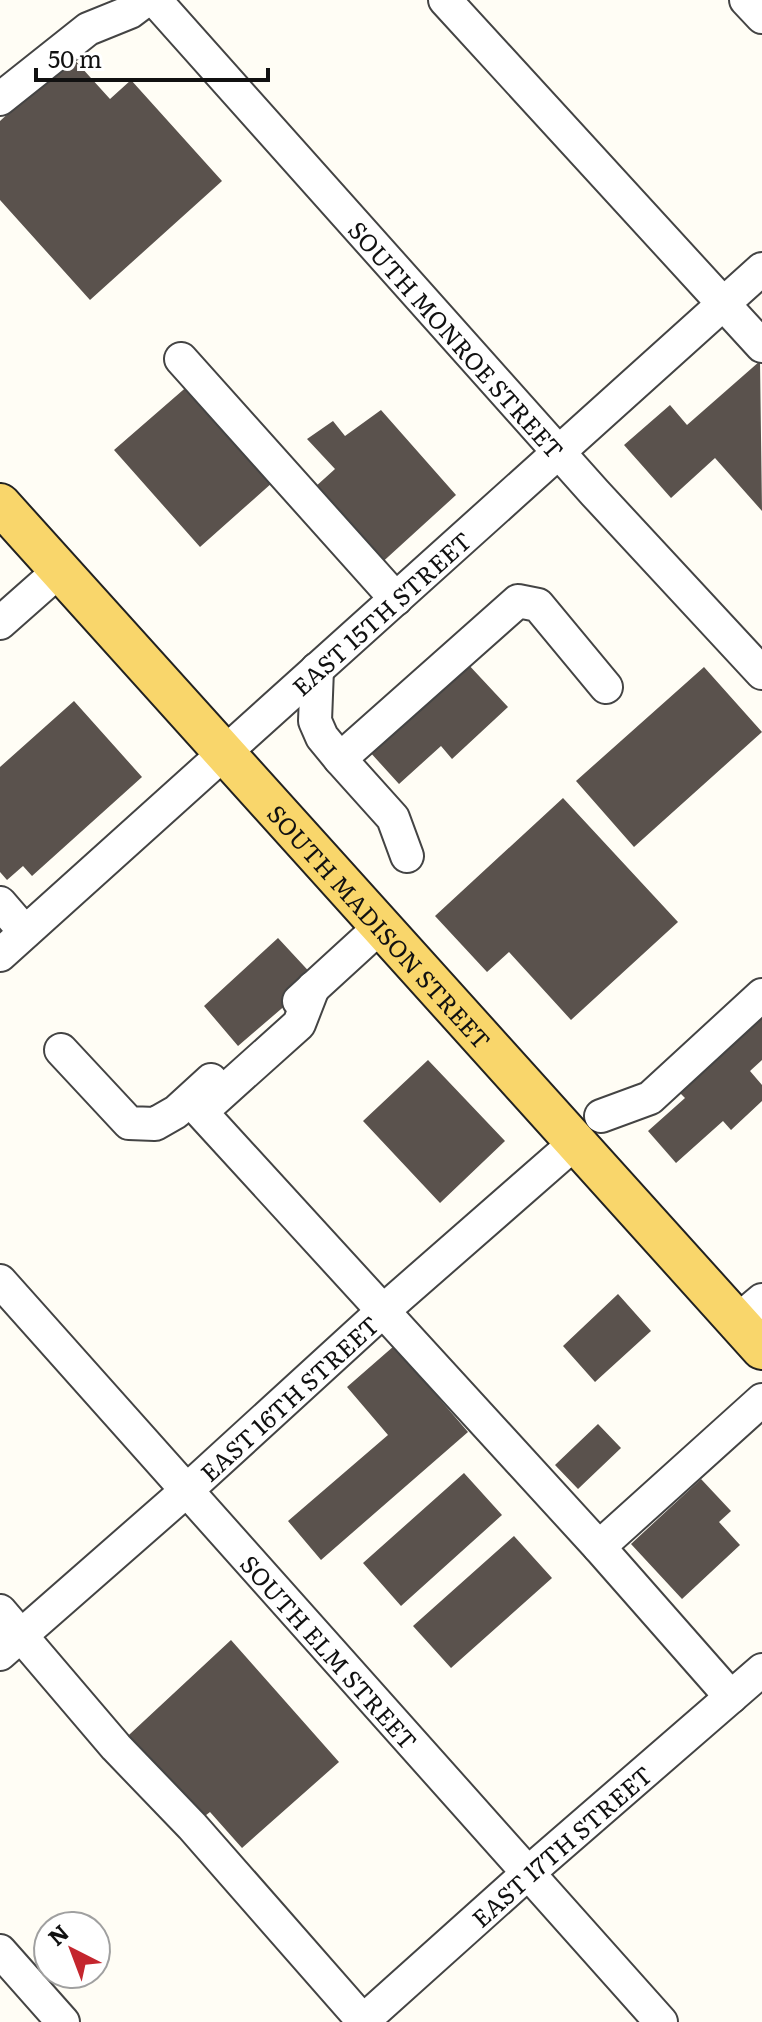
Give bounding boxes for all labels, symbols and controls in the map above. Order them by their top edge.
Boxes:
scale bar [36,32,268,82]
text: 50 m [48,40,102,75]
street label: SOUTH MONROE STREET [342,212,573,465]
street label: EAST 15TH STREET [283,522,478,703]
street label: SOUTH MADISON STREET [261,796,500,1056]
street label: EAST 16TH STREET [191,1306,386,1488]
street label: SOUTH ELM STREET [234,1546,427,1756]
street label: EAST 17TH STREET [463,1756,659,1934]
north arrow [32,1910,112,1990]
text: N [40,1916,76,1952]

